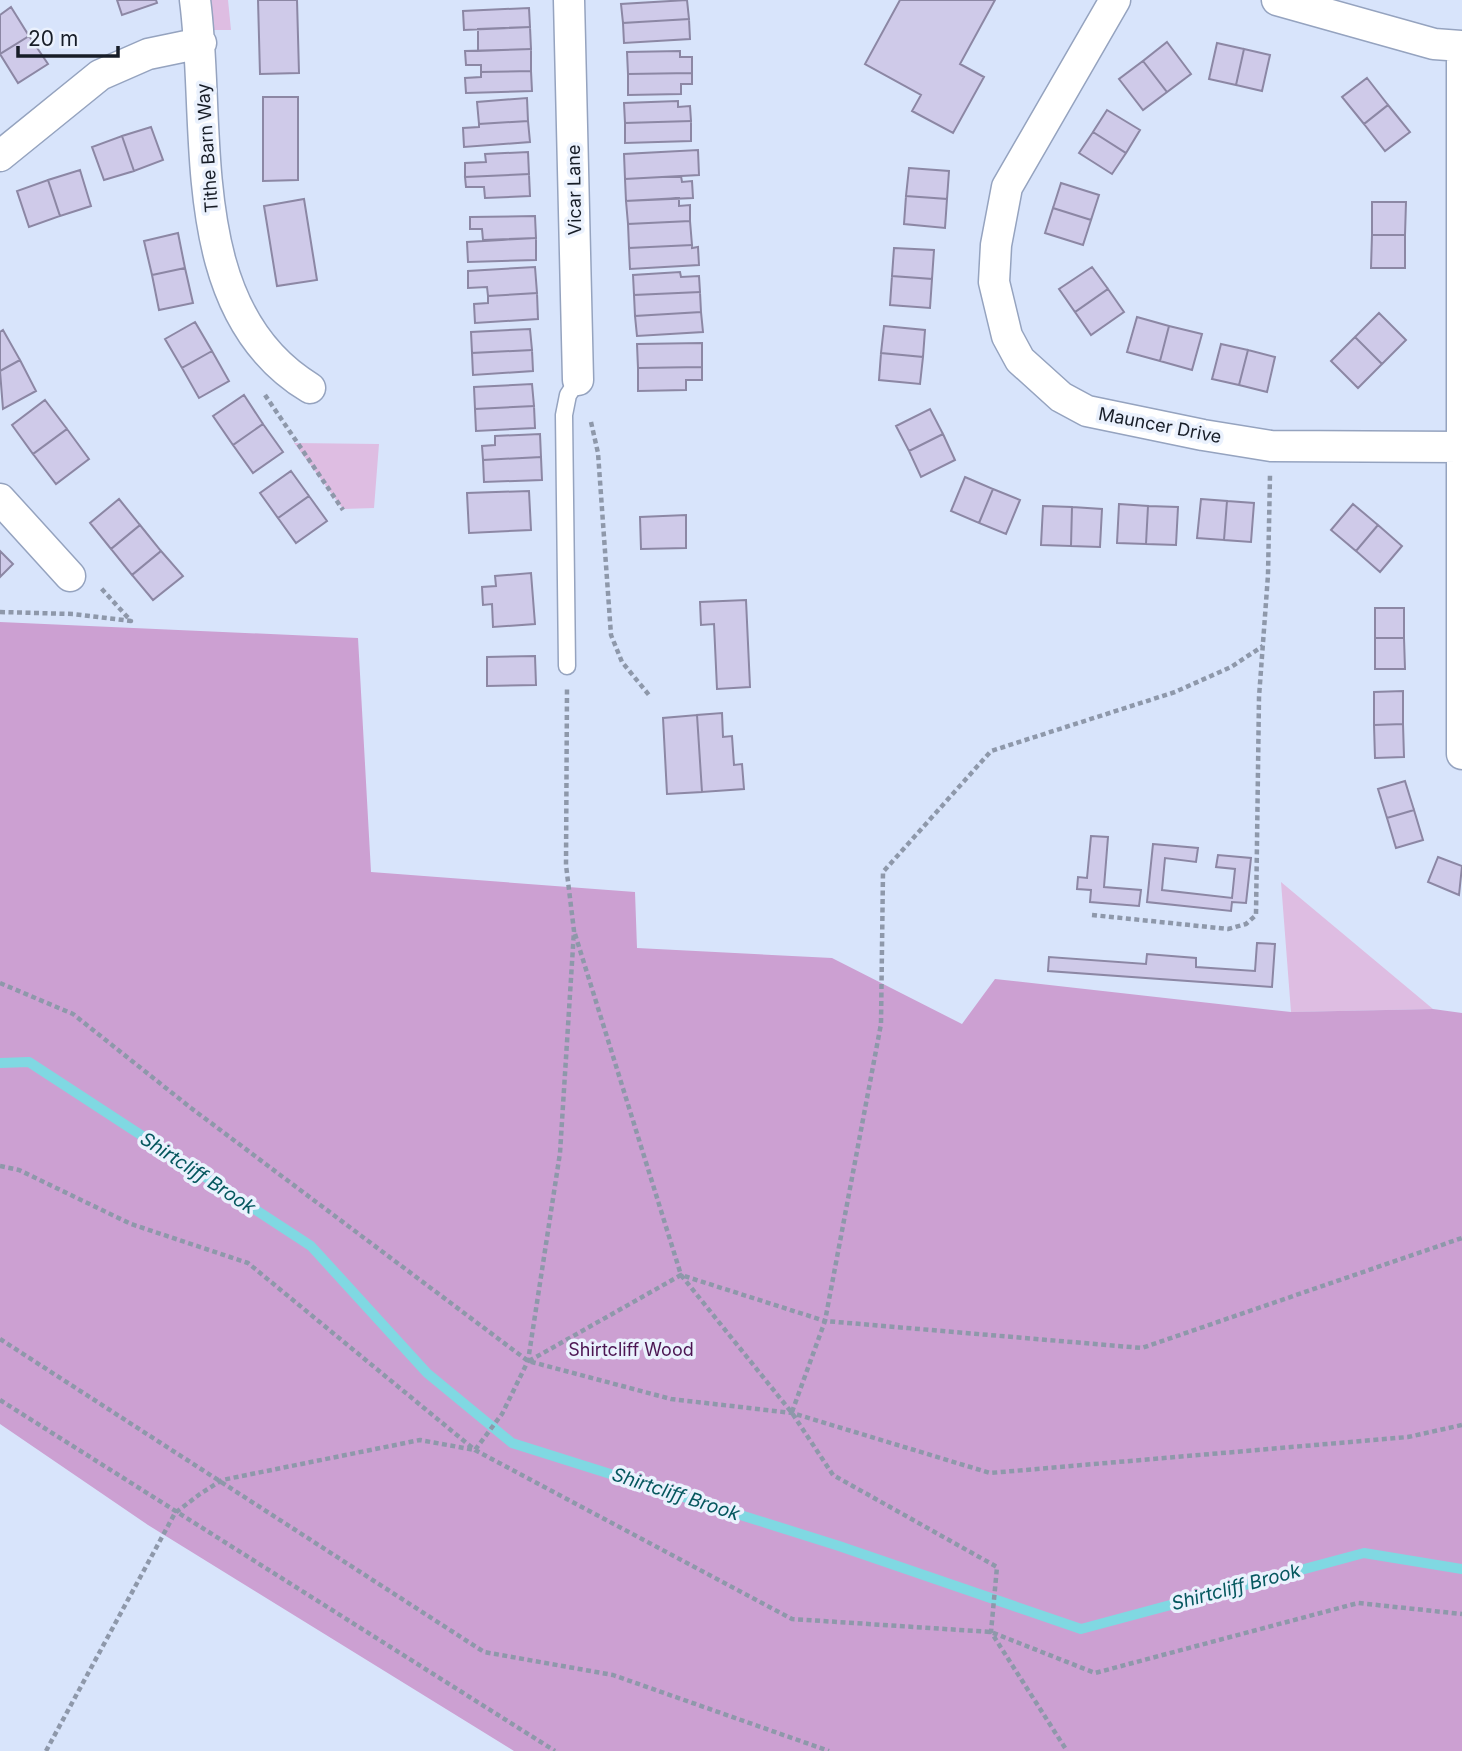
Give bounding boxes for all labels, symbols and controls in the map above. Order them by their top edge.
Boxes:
scale bar [18,14,117,58]
text: 20 m [28,26,78,51]
street label: Tithe Barn Way [192,83,222,213]
street label: Vicar Lane [563,145,585,235]
street label: Mauncer Drive [1097,403,1223,447]
water label: Shirtcliff Brook [136,1127,260,1219]
park label: Shirtcliff Wood [568,1339,694,1360]
water label: Shirtcliff Brook [609,1463,743,1526]
water label: Shirtcliff Brook [1169,1559,1304,1615]

